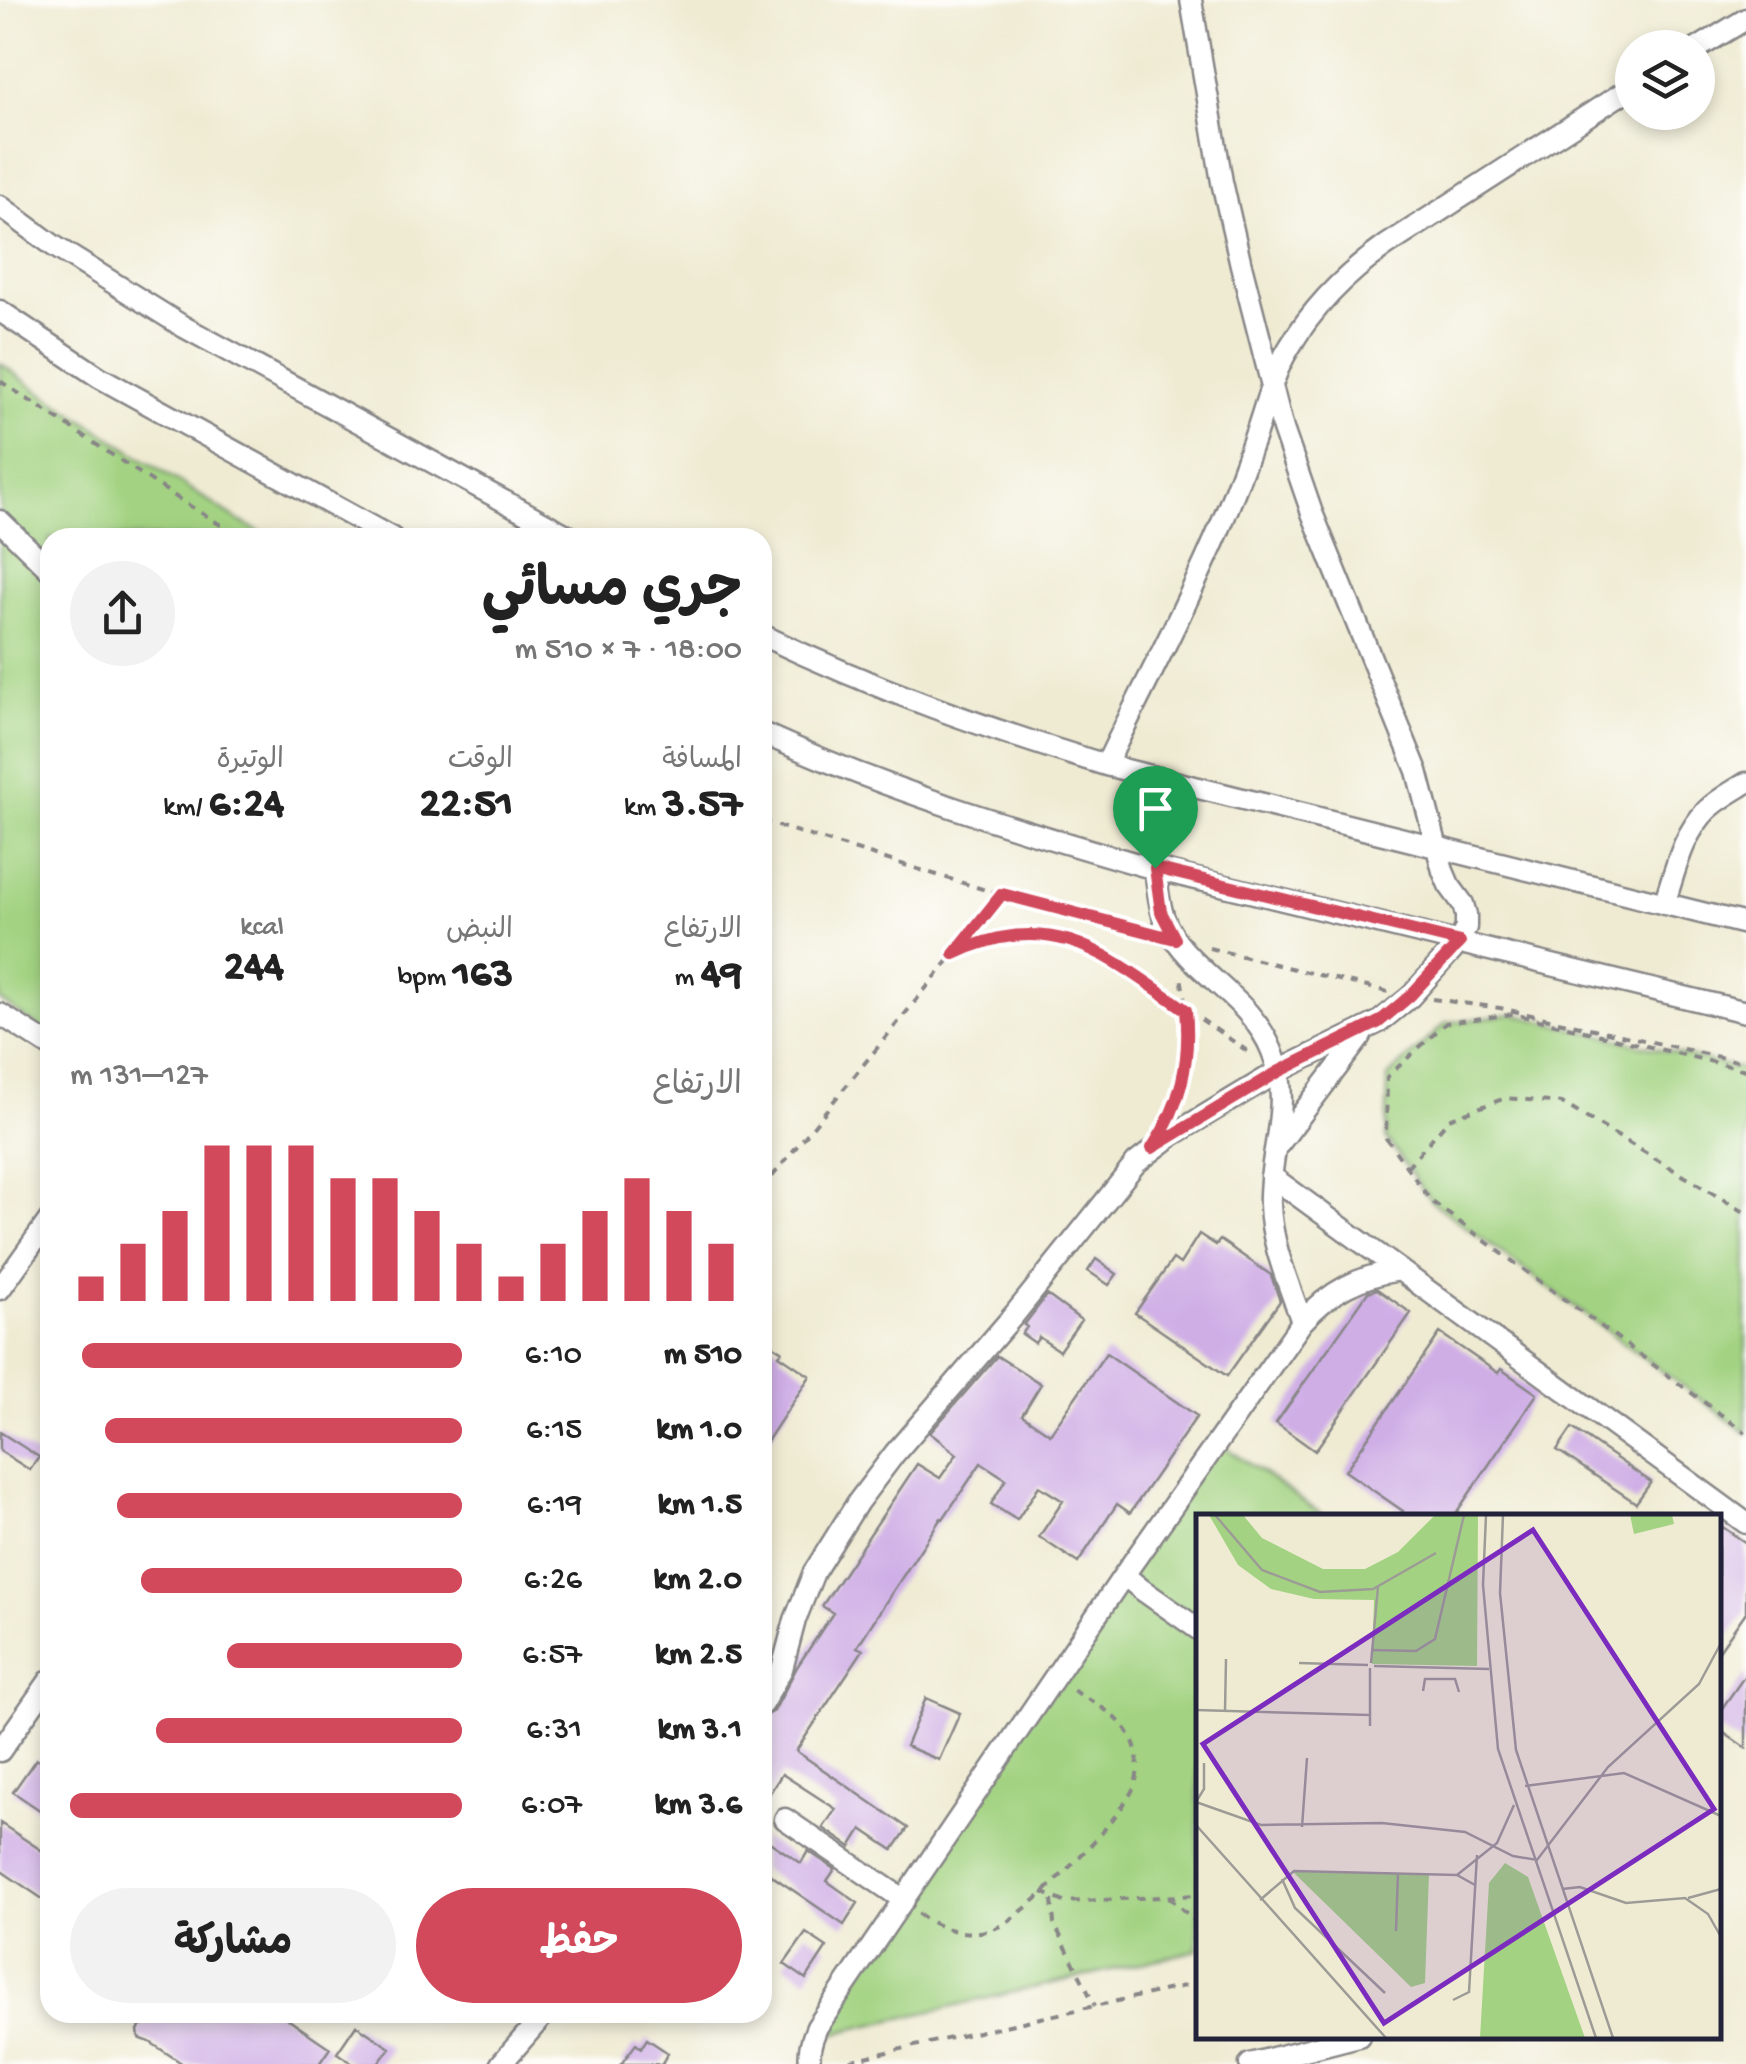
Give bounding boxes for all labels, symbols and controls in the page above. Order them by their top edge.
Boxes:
map controls [1615,30,1715,130]
button: layers [1615,30,1715,130]
button: share [70,561,175,666]
text: جري مسائي [482,562,742,626]
text: 18:00 · 7 × 510 m [514,632,742,670]
text: الوتيرة [216,745,284,778]
text: الوقت [448,745,513,778]
text: المسافة [662,745,742,778]
pin [1113,766,1198,869]
icon: arrive [1128,781,1183,836]
text: 6:24 [209,782,284,831]
text: 22:51 [420,782,513,831]
text: 3.57 [663,782,742,831]
text: /km [163,792,209,825]
text: km [624,792,663,825]
text: kcal [240,912,284,945]
text: النبض [446,915,513,948]
text: الارتفاع [663,915,742,948]
text: 244 [224,945,284,994]
text: 163 [453,952,513,1001]
text: 49 [701,952,742,1001]
text: bpm [398,962,453,995]
text: m [675,962,701,995]
text: 127–131 m [70,1058,208,1096]
text: الارتفاع [652,1068,742,1106]
text: 6:10 [525,1337,582,1375]
text: 510 m [664,1337,742,1375]
text: 6:15 [526,1412,582,1450]
text: 1.0 km [656,1412,742,1450]
text: 6:19 [527,1487,582,1525]
text: 1.5 km [658,1487,742,1525]
inset map [1196,1514,1721,2039]
text: 6:26 [524,1562,582,1600]
text: 2.0 km [654,1562,742,1600]
text: 6:57 [522,1637,582,1675]
text: 2.5 km [655,1637,742,1675]
text: 6:31 [526,1712,582,1750]
text: 3.1 km [658,1712,742,1750]
text: 6:07 [521,1787,582,1825]
text: 3.6 km [655,1787,742,1825]
button: مشاركة [70,1888,396,2003]
button: حفظ [416,1888,742,2003]

